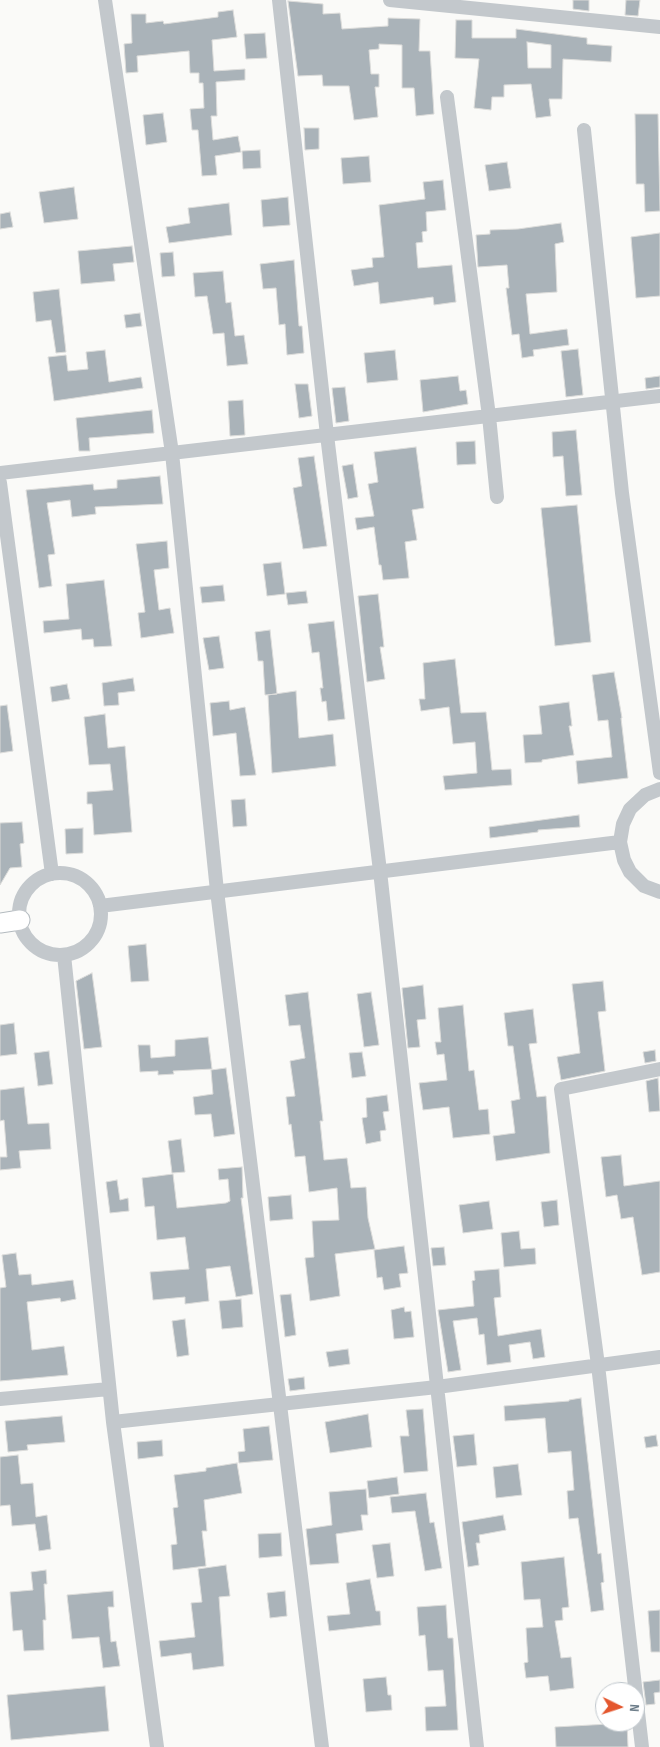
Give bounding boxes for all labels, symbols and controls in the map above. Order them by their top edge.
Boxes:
north arrow [595,1682,645,1732]
text: N [626,1704,643,1712]

